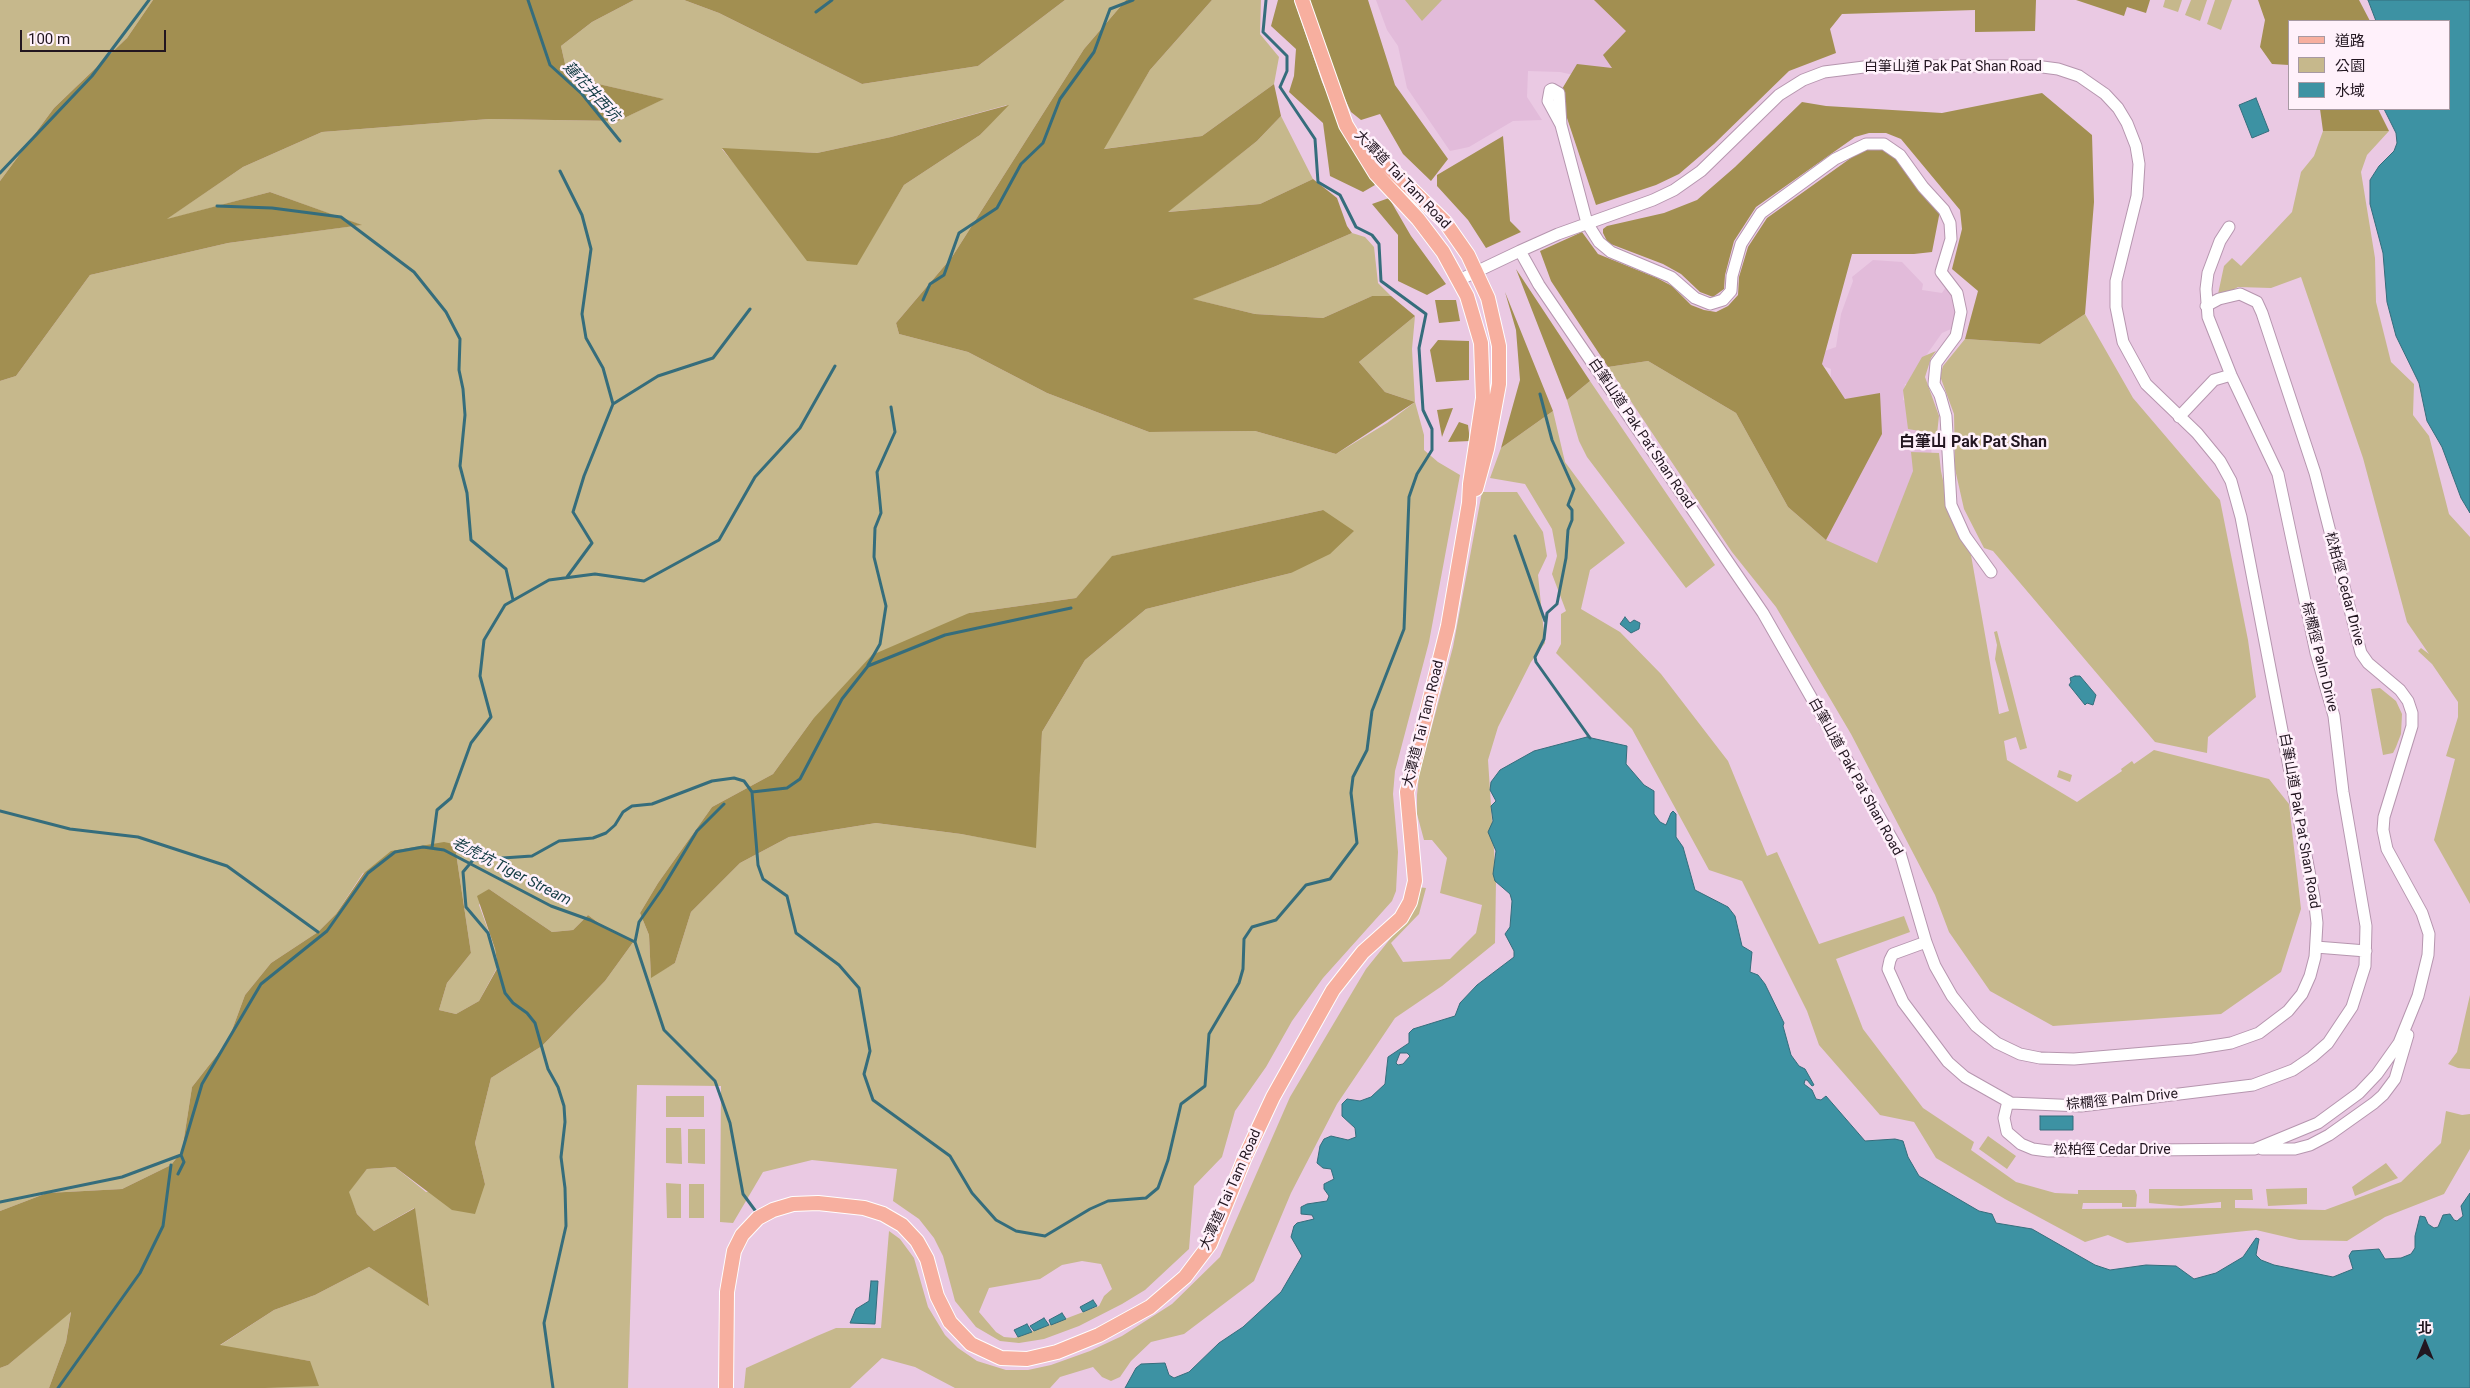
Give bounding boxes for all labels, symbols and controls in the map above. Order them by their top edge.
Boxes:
scale bar [22,20,169,52]
legend [2288,20,2450,110]
text: 100 m [28,30,70,48]
text: 道路 [2335,32,2365,50]
text: 公園 [2335,57,2365,75]
water label: 蓮花井西坑 [559,58,623,126]
street label: 白筆山道 Pak Pat Shan Road [1864,59,2042,75]
text: 水域 [2335,82,2365,100]
street label: 大潭道 Tai Tam Road [1351,127,1453,233]
street label: 白筆山道 Pak Pat Shan Road [1584,356,1698,512]
district label: 白筆山 Pak Pat Shan [1899,433,2047,453]
street label: 松柏徑 Cedar Drive [2321,530,2367,648]
street label: 棕櫚徑 Palm Drive [2297,600,2341,714]
street label: 大潭道 Tai Tam Road [1400,659,1448,789]
street label: 白筆山道 Pak Pat Shan Road [1805,695,1905,859]
street label: 白筆山道 Pak Pat Shan Road [2275,732,2323,910]
water label: 老虎坑 Tiger Stream [448,834,574,910]
street label: 棕櫚徑 Palm Drive [2065,1086,2179,1114]
street label: 大潭道 Tai Tam Road [1197,1127,1265,1253]
street label: 松柏徑 Cedar Drive [2053,1142,2171,1158]
north arrow [2400,1318,2450,1368]
text: 北 [2418,1320,2432,1336]

